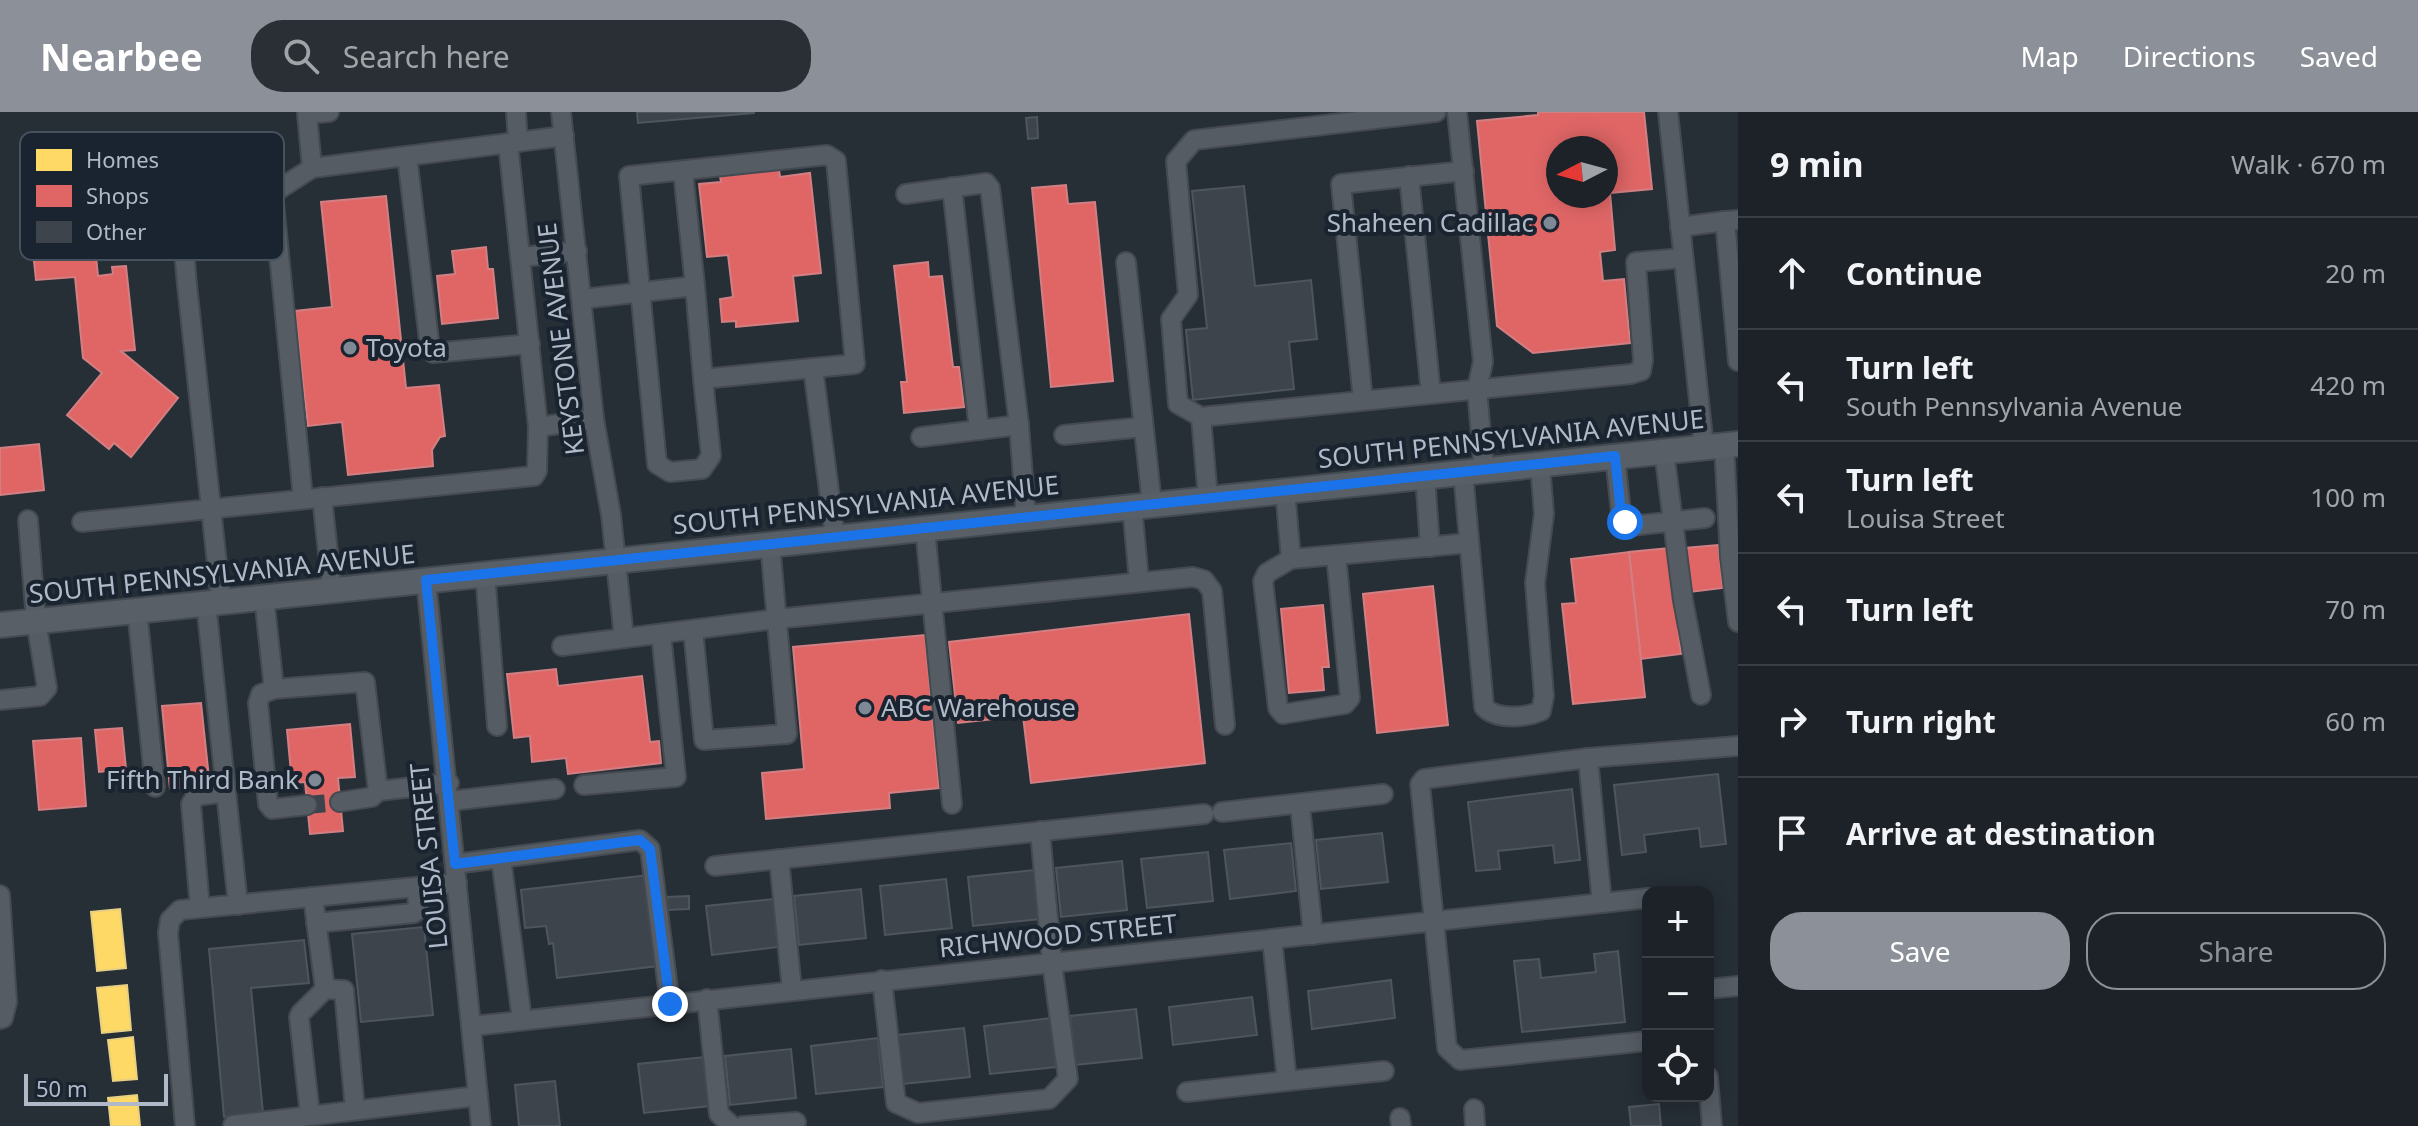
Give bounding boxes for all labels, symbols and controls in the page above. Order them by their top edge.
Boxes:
search box [251,20,811,92]
text: Nearbee [40,30,203,82]
icon: search [279,34,323,78]
text: Search here [343,36,510,77]
text: Map [2020,37,2079,75]
text: Directions [2123,37,2256,75]
text: Saved [2300,37,2378,75]
legend [20,132,284,260]
north arrow [1546,136,1618,208]
text: 9 min [1770,141,1864,187]
text: Homes [86,144,159,174]
text: Walk · 670 m [2231,146,2386,182]
text: Shops [86,180,149,210]
place label: Shaheen Cadillac [1327,204,1534,240]
marker: Shaheen Cadillac [1541,214,1559,232]
text: Other [86,216,146,246]
street label: KEYSTONE AVENUE [528,221,592,457]
icon: ahead [1770,251,1814,295]
text: Continue [1846,253,1982,294]
text: 20 m [2325,255,2386,291]
place label: Toyota [366,329,447,365]
marker: Toyota [341,339,359,357]
text: Turn left [1846,347,1974,388]
icon: left [1770,363,1814,407]
text: 420 m [2310,367,2386,403]
text: South Pennsylvania Avenue [1846,388,2182,424]
street label: SOUTH PENNSYLVANIA AVENUE [1316,400,1706,476]
text: Turn left [1846,459,1974,500]
street label: SOUTH PENNSYLVANIA AVENUE [671,466,1061,542]
icon: left [1770,475,1814,519]
text: 100 m [2310,479,2386,515]
text: Louisa Street [1846,500,2005,536]
route start [1607,504,1643,540]
street label: SOUTH PENNSYLVANIA AVENUE [27,535,417,611]
icon: left [1770,587,1814,631]
text: Turn left [1846,589,1974,630]
text: 70 m [2325,591,2386,627]
place label: ABC Warehouse [881,689,1076,725]
marker: ABC Warehouse [856,699,874,717]
icon: right [1770,699,1814,743]
text: Turn right [1846,701,1996,742]
text: 60 m [2325,703,2386,739]
place label: Fifth Third Bank [106,761,299,797]
street label: LOUISA STREET [400,761,456,951]
marker: Fifth Third Bank [306,771,324,789]
icon: arrive [1770,811,1814,855]
text: Arrive at destination [1846,813,2156,854]
map controls [1642,886,1714,1102]
button: + [1642,886,1714,958]
street label: RICHWOOD STREET [937,905,1179,965]
button: Save [1770,912,2070,990]
button: Share [2086,912,2386,990]
button: − [1642,958,1714,1030]
route end [652,986,688,1022]
button: locate [1642,1030,1714,1102]
scale bar [24,1070,168,1106]
text: 50 m [36,1073,87,1103]

